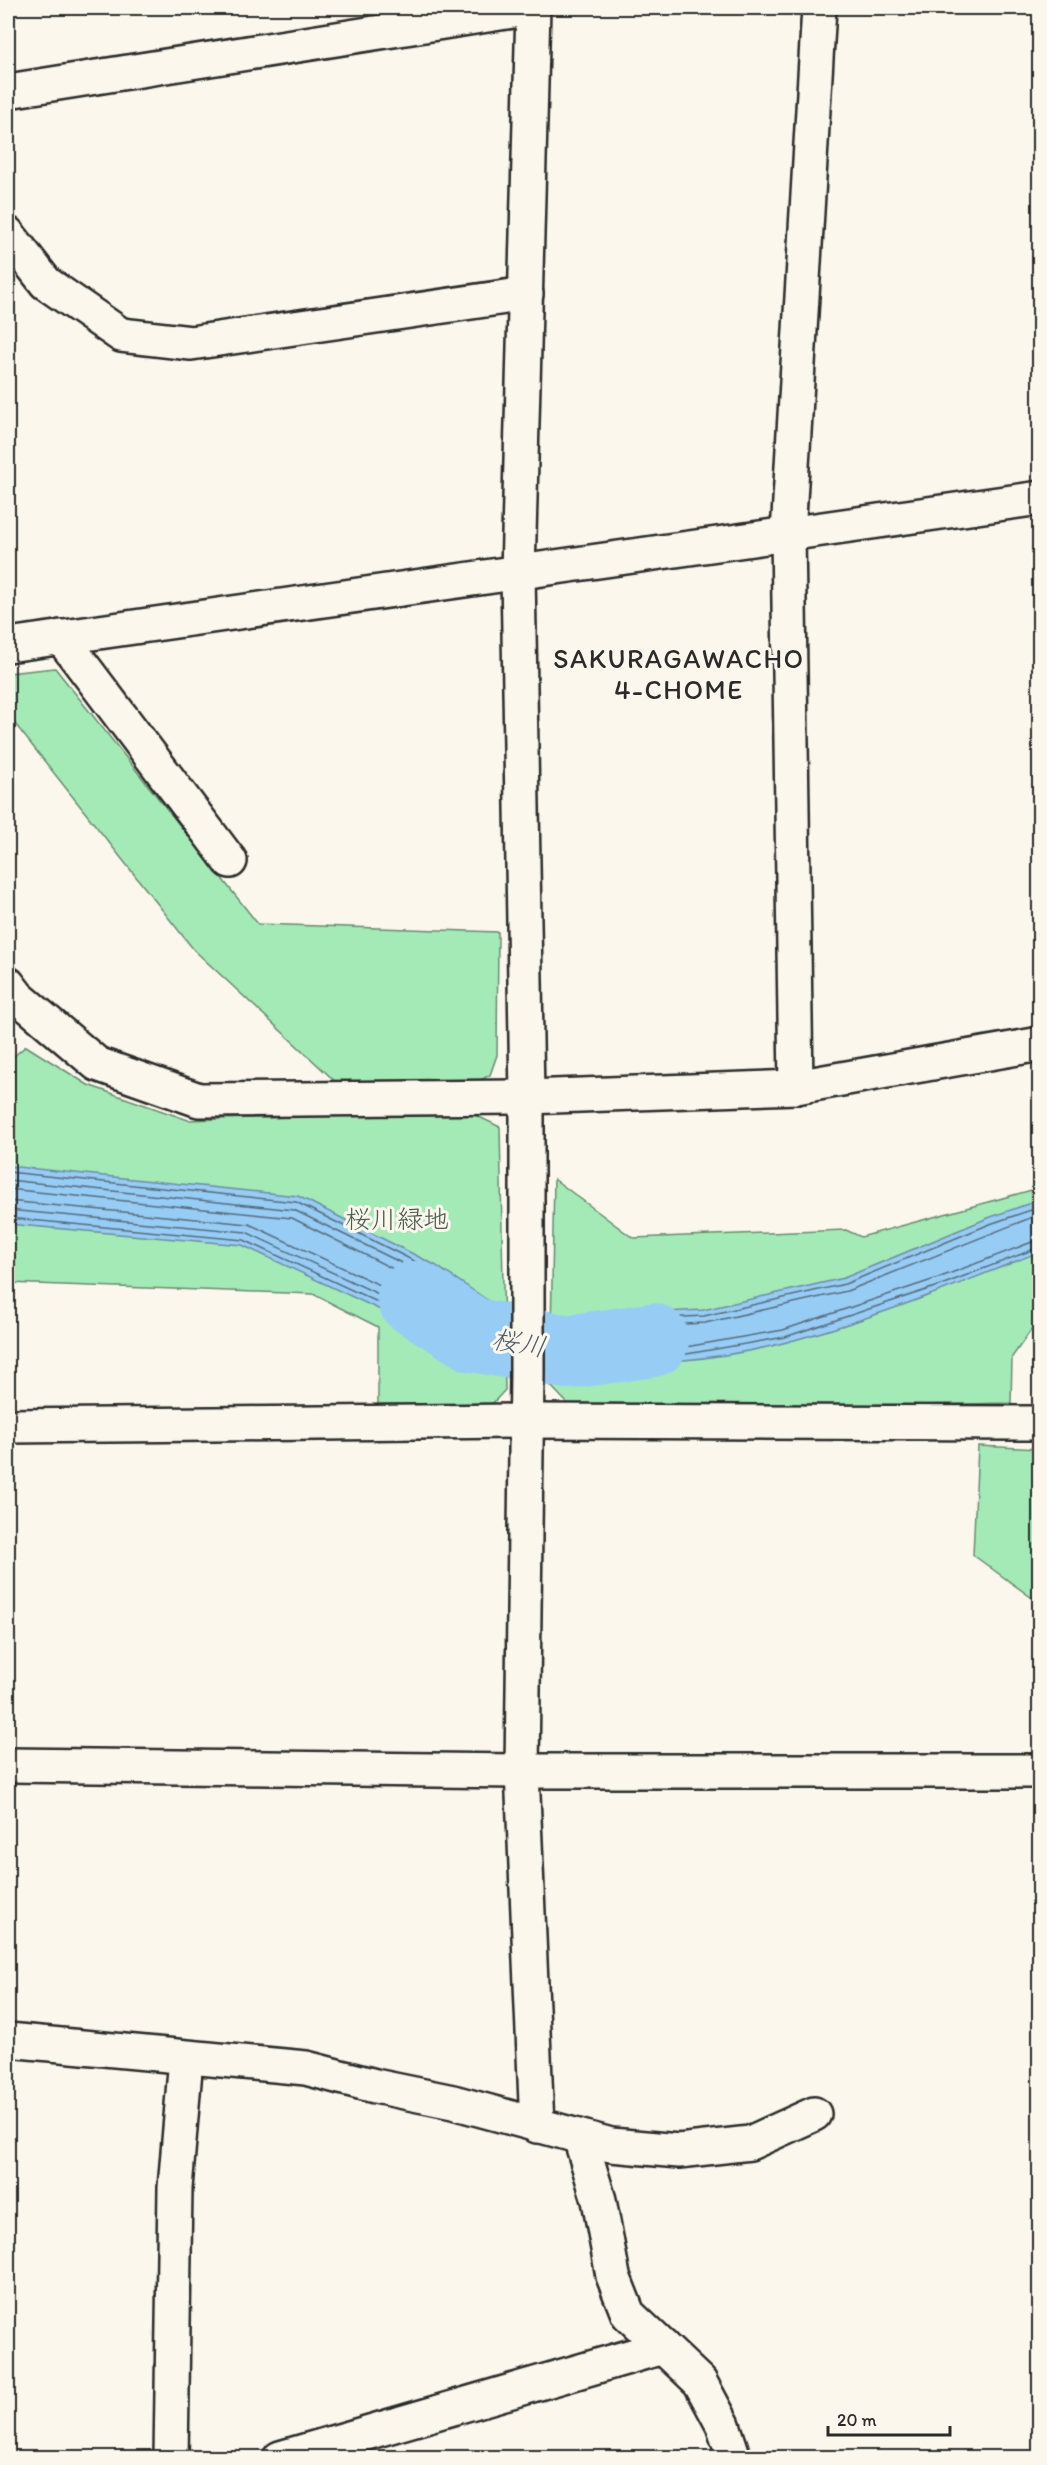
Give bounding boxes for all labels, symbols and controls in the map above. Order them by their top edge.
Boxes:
district label: SAKURAGAWACHO 4-CHOME [553,642,805,706]
park label: 桜川緑地 [345,1203,449,1235]
water label: 桜川 [490,1322,549,1363]
scale bar [828,2399,950,2437]
text: 20 m [837,2409,877,2431]

